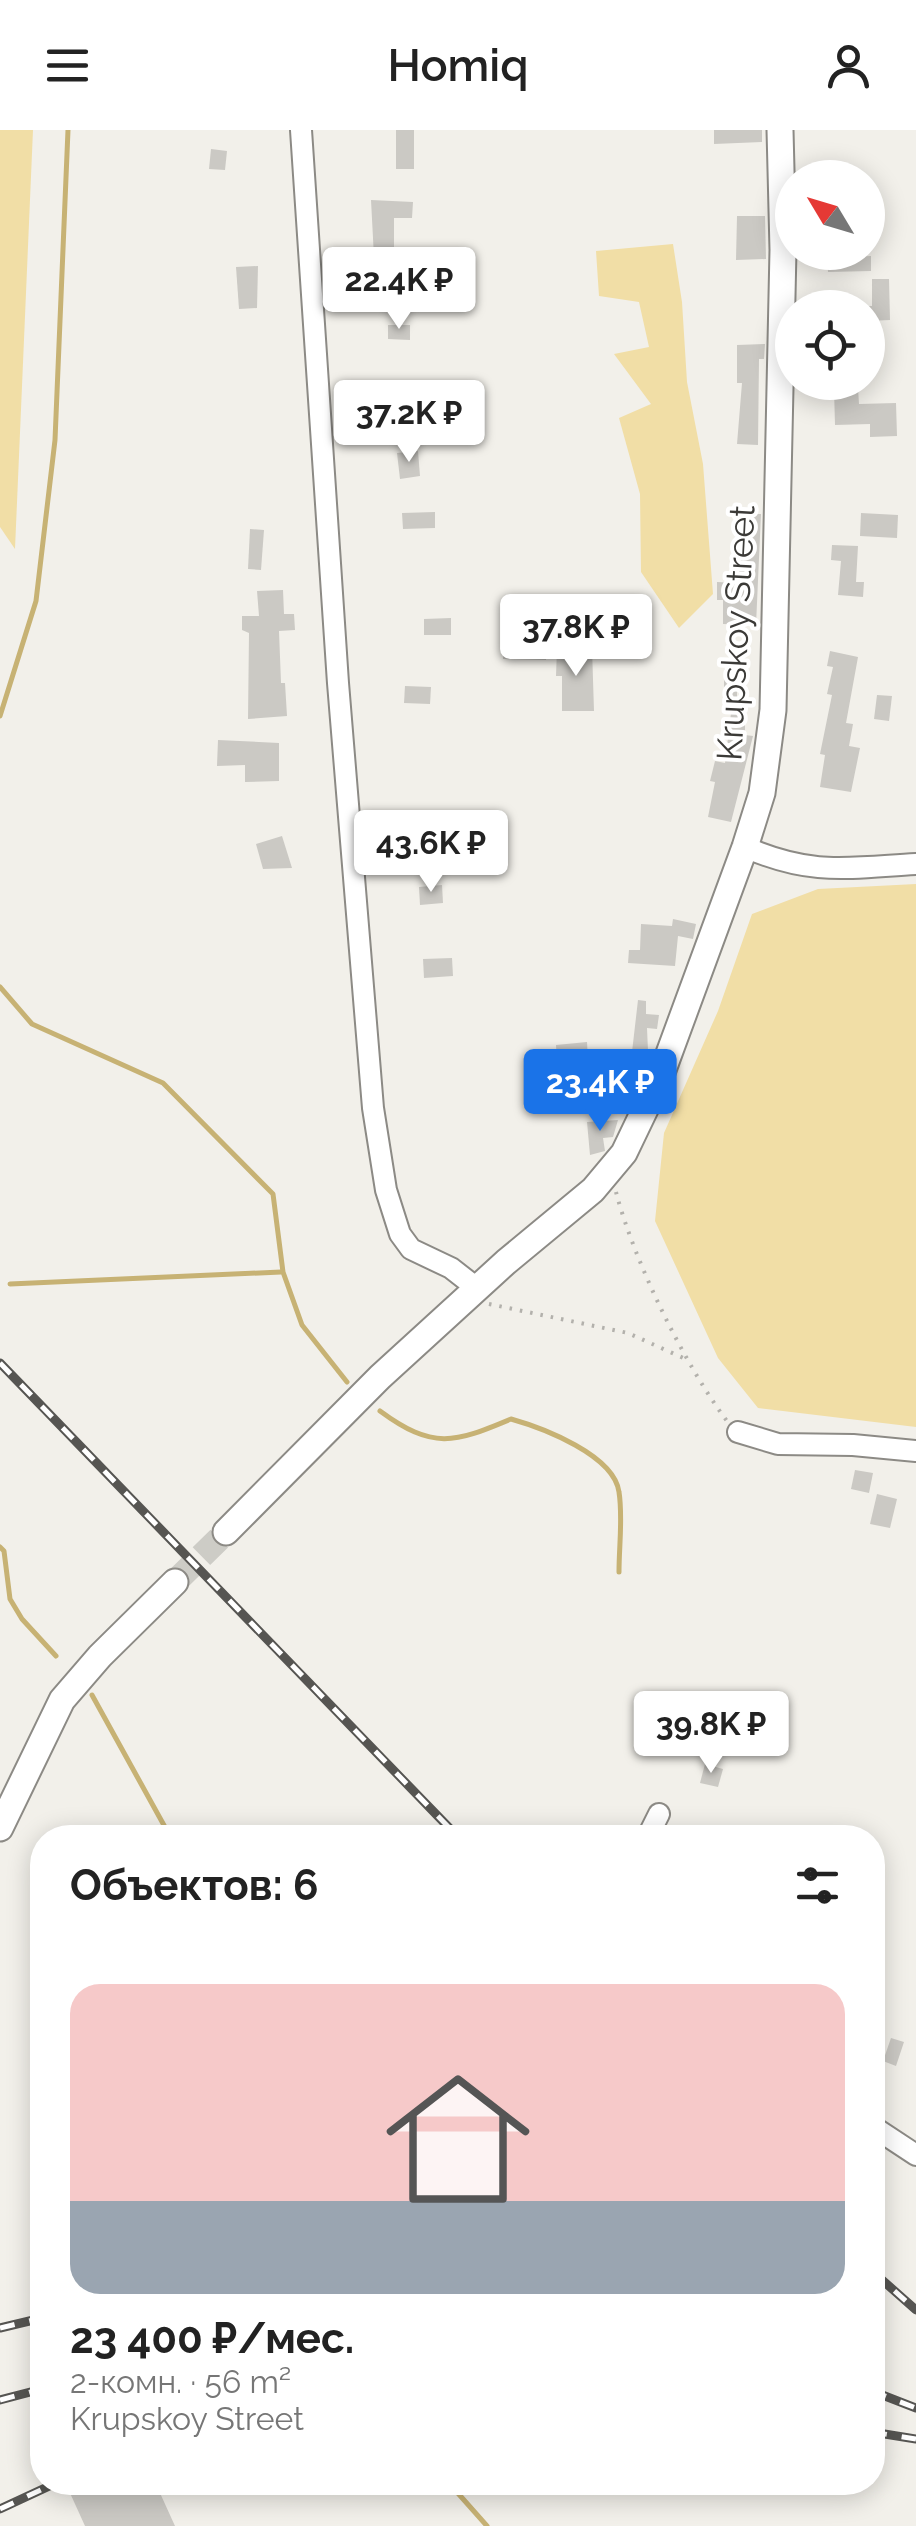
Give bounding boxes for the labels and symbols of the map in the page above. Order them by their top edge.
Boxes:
north arrow [775,160,885,270]
pin: 22.4K ₽ [307,247,491,332]
pin: 37.2K ₽ [317,380,501,465]
street label: Krupskoy Street [708,504,763,762]
pin: 37.8K ₽ [484,594,668,679]
pin: 43.6K ₽ [339,810,523,895]
pin: 23.4K ₽ [508,1049,692,1134]
pin: 39.8K ₽ [619,1691,803,1776]

